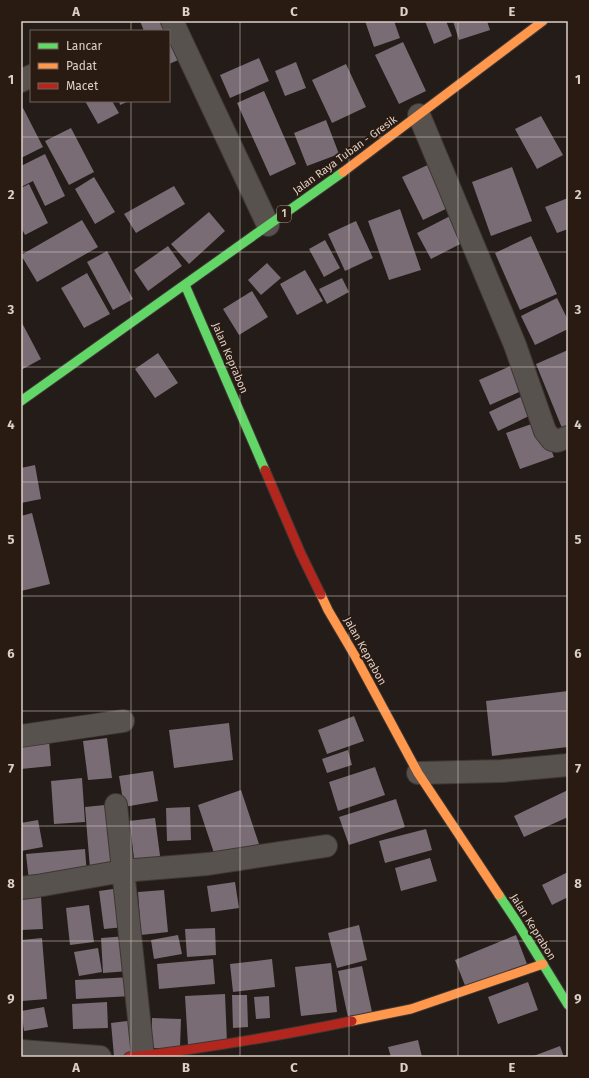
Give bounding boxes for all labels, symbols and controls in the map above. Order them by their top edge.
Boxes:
text: A [71,4,80,19]
text: B [182,4,190,19]
text: C [290,4,298,19]
text: D [400,4,409,19]
text: E [509,4,516,19]
legend [30,30,170,102]
text: Lancar [66,39,103,53]
text: Padat [66,59,98,73]
text: 1 [8,72,14,87]
text: 1 [575,72,581,87]
text: Macet [66,79,99,93]
street label: Jalan Raya Tuban - Gresik [290,113,400,197]
text: 2 [8,187,15,202]
text: 2 [575,187,582,202]
road number: 1 [277,206,291,222]
text: 3 [7,302,15,317]
text: 3 [574,302,582,317]
street label: Jalan Keprabon [209,321,251,395]
text: 4 [7,417,15,432]
text: 4 [574,417,582,432]
text: 5 [8,532,15,547]
text: 5 [575,532,582,547]
street label: Jalan Keprabon [341,615,389,687]
text: 6 [7,646,15,661]
text: 6 [574,646,582,661]
text: 7 [8,761,14,776]
text: 7 [575,761,581,776]
text: 8 [7,876,15,891]
text: 8 [574,876,582,891]
street label: Jalan Keprabon [507,891,559,963]
text: 9 [7,991,15,1006]
text: 9 [574,991,582,1006]
text: A [71,1060,80,1075]
text: B [182,1060,190,1075]
text: C [290,1060,298,1075]
text: D [400,1060,409,1075]
text: E [509,1060,516,1075]

